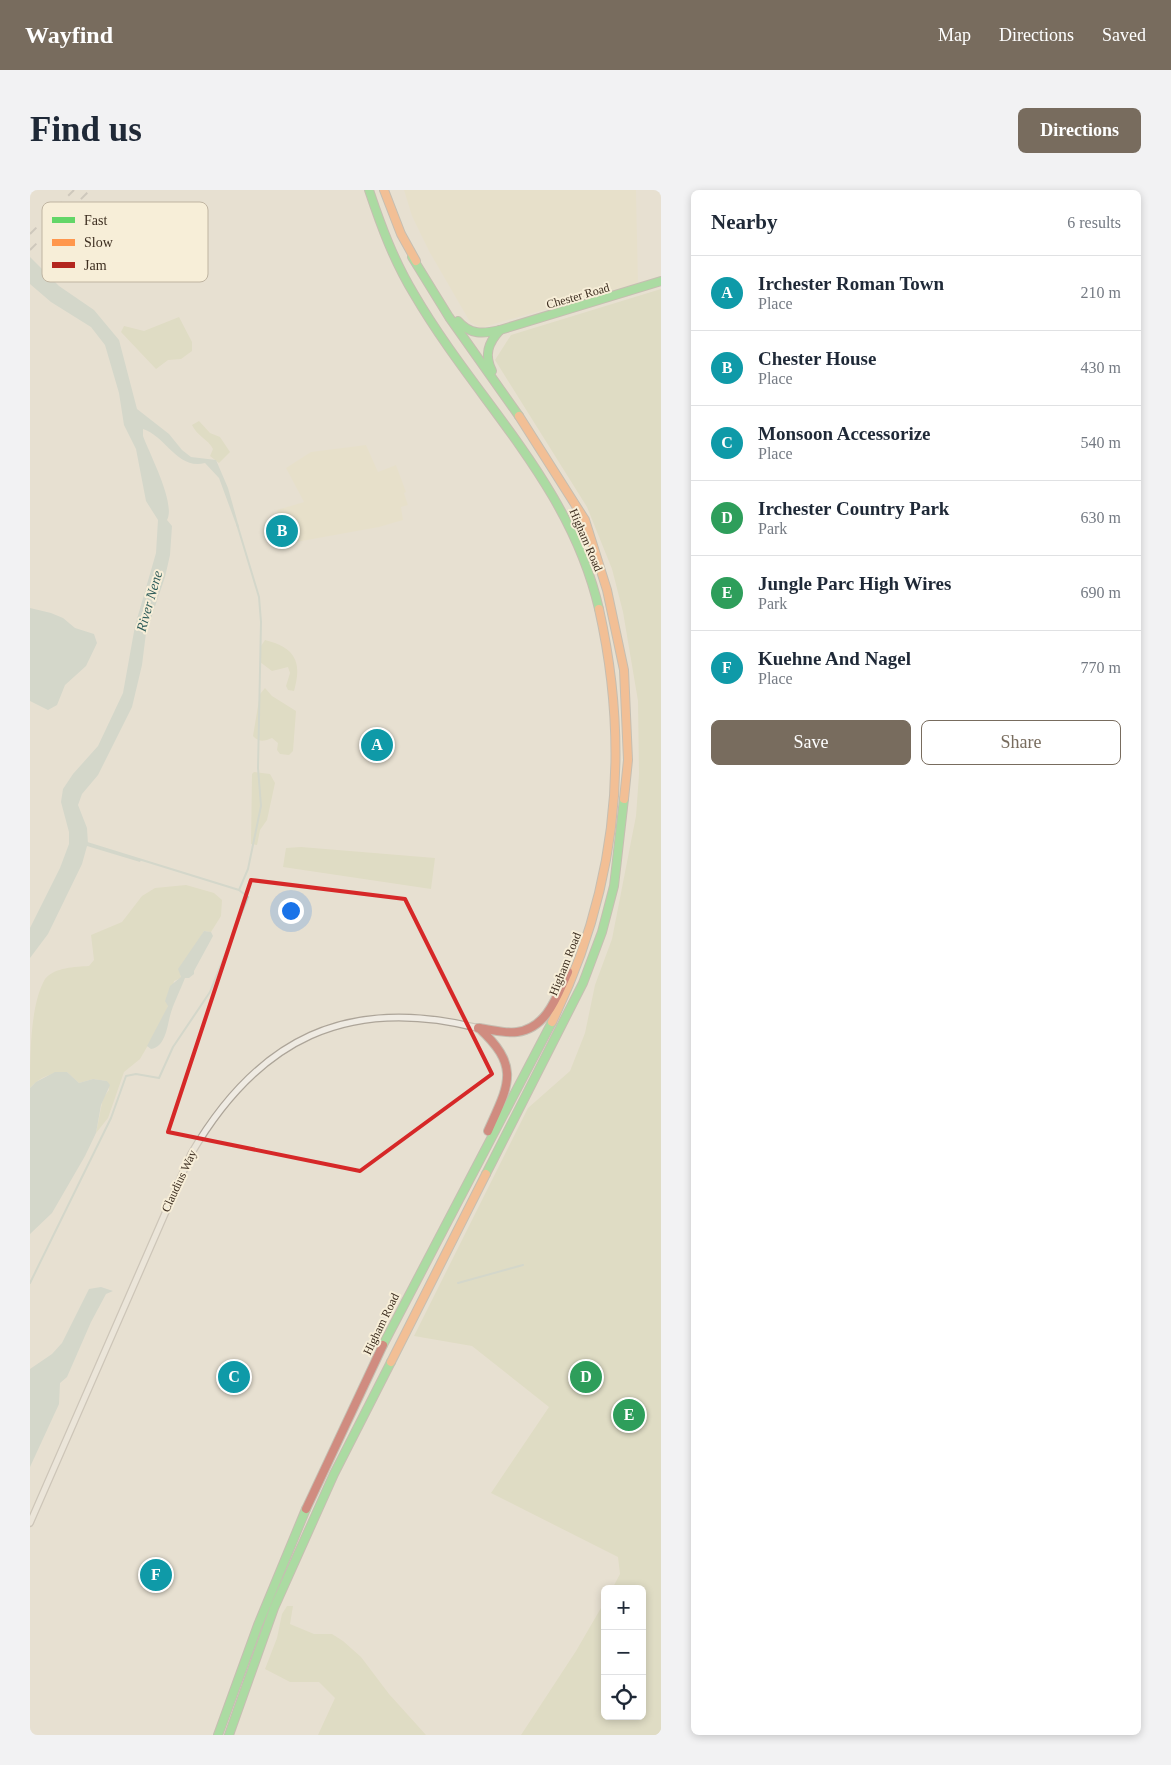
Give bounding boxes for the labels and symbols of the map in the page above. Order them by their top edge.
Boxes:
legend [42,202,208,282]
text: Fast [84,213,107,228]
text: Slow [84,235,114,250]
text: Jam [84,258,107,273]
street label: Chester Road [545,280,611,312]
street label: Higham Road [566,506,606,574]
pin: B [266,512,298,550]
water label: River Nene [133,569,165,634]
pin: A [361,726,393,764]
your location [278,898,304,924]
street label: Higham Road [546,930,584,998]
street label: Claudius Way [158,1148,200,1214]
street label: Higham Road [360,1291,402,1357]
pin: C [218,1358,250,1396]
pin: D [570,1358,602,1396]
pin: E [613,1396,645,1434]
pin: F [140,1556,172,1594]

